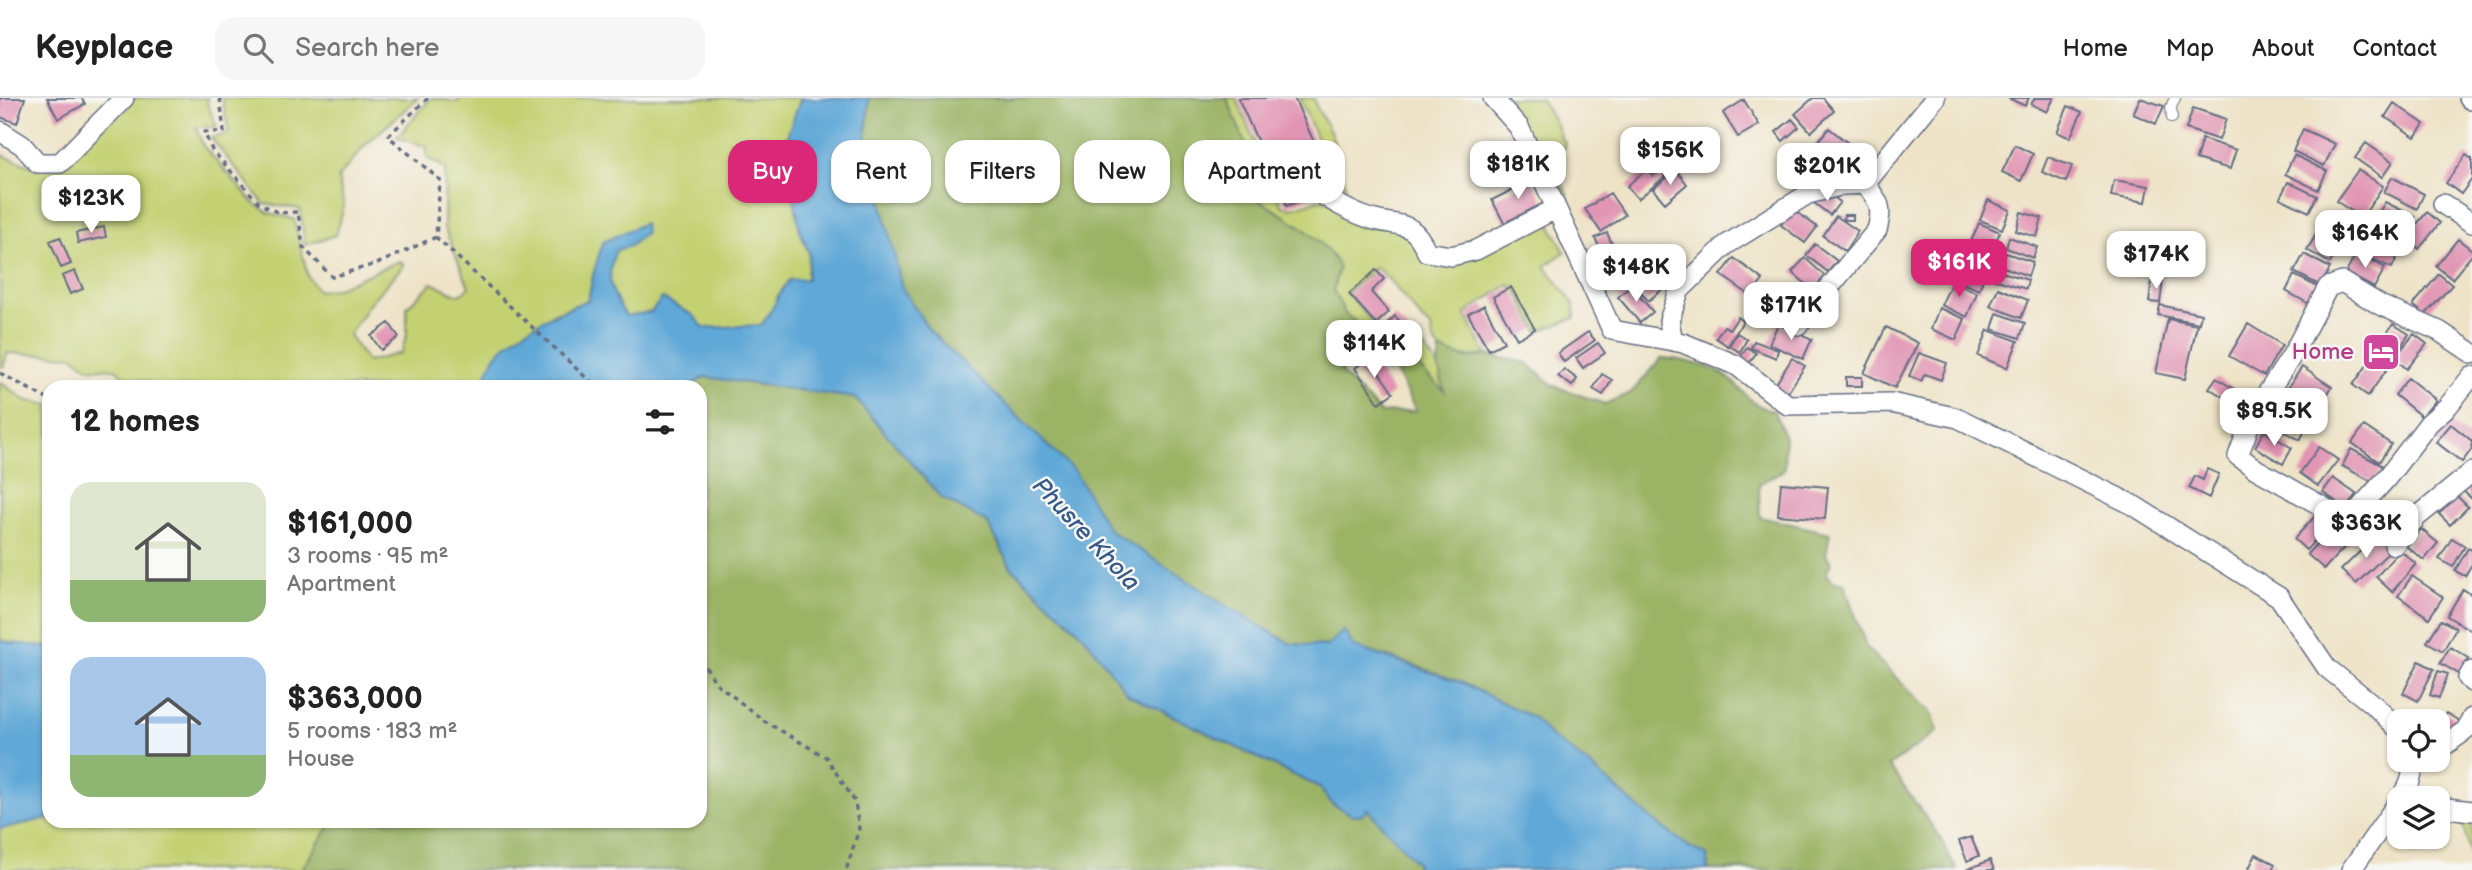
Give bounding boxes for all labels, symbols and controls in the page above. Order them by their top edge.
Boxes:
search box [215,17,705,80]
text: Keyplace [35,28,173,68]
icon: search [239,29,277,67]
text: Search here [295,33,439,64]
text: Home [2063,34,2128,63]
text: Map [2166,34,2214,63]
text: About [2252,34,2314,63]
text: Contact [2352,34,2437,63]
pin: $156K [1621,127,1719,187]
text: $156K [1636,136,1704,164]
chip: Buy [728,140,817,203]
chip: Rent [831,140,931,203]
chip: Filters [945,140,1060,203]
chip: New [1074,140,1170,203]
chip: Apartment [1184,140,1345,203]
pin: $181K [1469,141,1567,201]
pin: $201K [1778,144,1876,203]
text: $181K [1486,150,1550,178]
text: $201K [1793,152,1861,180]
pin: $123K [42,176,140,235]
text: $123K [57,184,125,212]
pin: $164K [2316,211,2414,270]
text: $164K [2331,219,2399,247]
pin: $174K [2107,232,2205,291]
pin: $161K [1910,240,2008,299]
text: $174K [2123,240,2189,268]
pin: $148K [1587,244,1685,304]
text: $161K [1927,248,1991,276]
text: $148K [1602,253,1670,281]
pin: $171K [1742,282,1840,342]
text: $171K [1760,291,1822,319]
pin: $114K [1325,320,1423,380]
text: $114K [1342,329,1406,357]
hotel icon: Home [2360,331,2402,373]
place label: Home [2291,338,2354,366]
pin: $89.5K [2217,388,2331,448]
text: $89.5K [2236,397,2312,425]
icon: filters [641,403,679,441]
text: 12 homes [70,404,200,440]
water label: Phusre Khola [1026,471,1146,597]
pin: $363K [2317,500,2415,560]
text: $161,000 [287,506,413,542]
text: $363K [2330,509,2402,537]
icon: home [126,510,210,594]
text: 3 rooms · 95 m² [287,542,448,570]
text: Apartment [287,570,396,598]
text: $363,000 [287,681,423,717]
icon: home [126,685,210,769]
map controls [2387,709,2450,849]
button: locate [2387,709,2450,772]
text: 5 rooms · 183 m² [287,717,457,745]
text: House [287,745,354,773]
button: layers [2387,786,2450,849]

